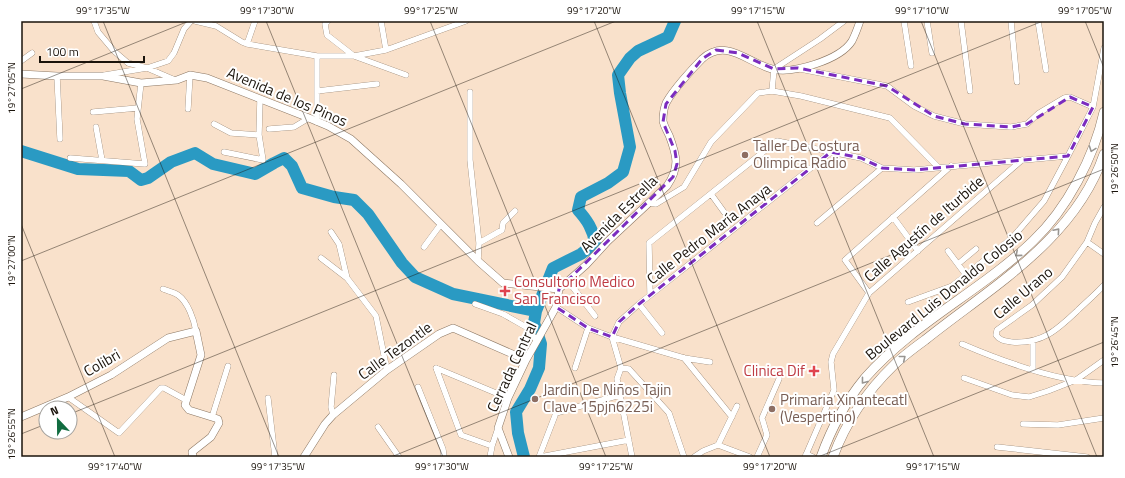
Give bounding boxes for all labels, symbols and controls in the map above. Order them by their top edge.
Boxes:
text: 99°17'35"W [76,3,130,18]
text: 99°17'30"W [240,3,294,18]
text: 99°17'25"W [404,3,458,18]
text: 99°17'20"W [567,3,621,18]
text: 99°17'15"W [731,3,785,18]
text: 99°17'10"W [895,3,949,18]
text: 99°17'05"W [1058,3,1112,18]
scale bar [40,38,144,64]
text: 100 m [46,42,79,61]
street label: Avenida de los Pinos [223,61,351,132]
text: 19°27'05"N [4,62,19,114]
place label: Taller De Costura Olimpica Radio [753,134,860,174]
text: 19°26'50"N [1107,143,1122,195]
one-way arrow [1088,146,1096,153]
marker: Taller De Costura Olimpica Radio [740,150,750,160]
street label: Avenida Estrella [575,169,663,257]
street label: Calle Agustín de Iturbide [859,170,989,287]
street label: Calle Pedro María Anaya [642,177,776,290]
street label: Boulevard Luis Donaldo Colosio [860,224,1027,365]
one-way arrow [1052,228,1059,236]
text: 19°27'00"N [4,235,19,287]
one-way arrow [1015,250,1022,257]
street label: Calle Urano [988,261,1058,325]
place label: Consultorio Medico San Francisco [514,270,635,310]
marker: Consultorio Medico San Francisco [499,285,511,297]
street label: Calle Tezontle [353,316,436,385]
text: 19°26'45"N [1107,316,1122,368]
street label: Cerrada Central [481,318,543,416]
street label: Colibri [79,343,124,382]
one-way arrow [898,355,905,362]
place label: Clinica Dif [743,359,805,382]
marker: Clinica Dif [808,365,820,377]
one-way arrow [861,376,868,383]
place label: Jardin De Niños Tajin Clave 15pjn6225i [543,378,671,418]
place label: Primaria Xinantecatl (Vespertino) [780,388,908,428]
marker: Jardin De Niños Tajin Clave 15pjn6225i [530,394,540,404]
north arrow [38,400,78,440]
text: N [48,402,61,420]
marker: Primaria Xinantecatl (Vespertino) [767,404,777,414]
text: 19°26'55"N [4,408,19,460]
text: 99°17'40"W [88,459,142,474]
text: 99°17'35"W [251,459,305,474]
text: 99°17'30"W [415,459,469,474]
text: 99°17'25"W [579,459,633,474]
text: 99°17'20"W [743,459,797,474]
text: 99°17'15"W [906,459,960,474]

